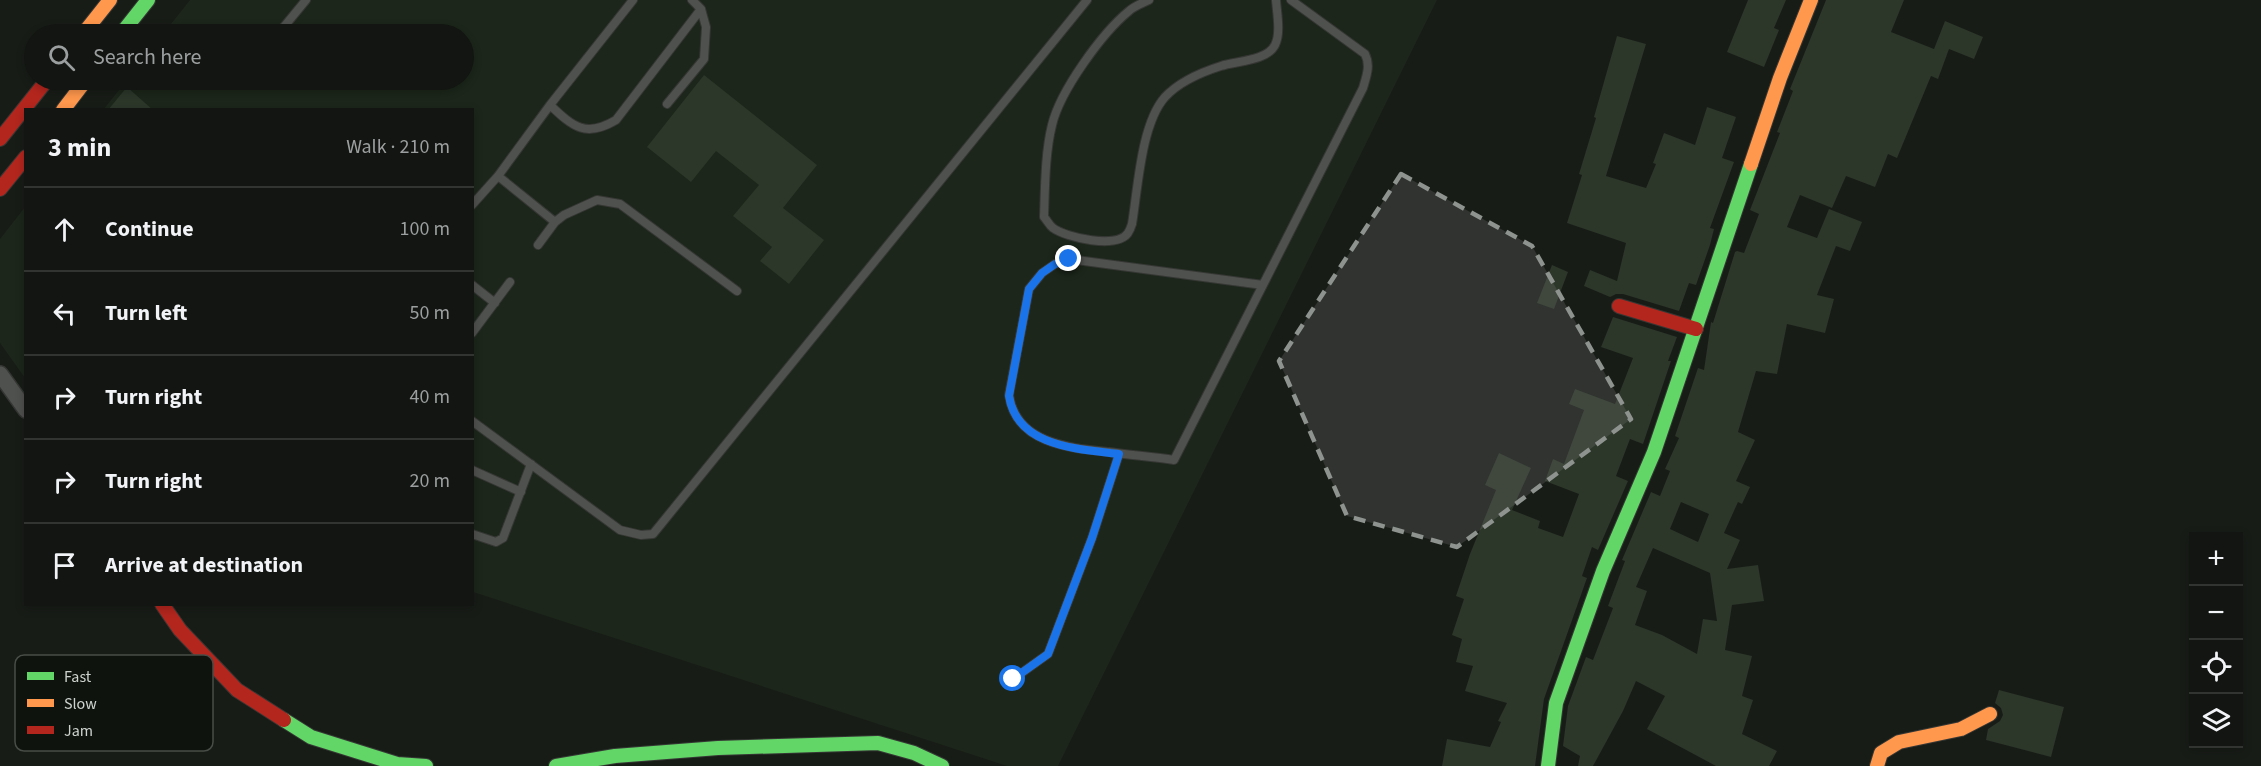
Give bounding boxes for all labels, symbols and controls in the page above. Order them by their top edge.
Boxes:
search box [24,24,474,90]
icon: search [45,41,78,74]
text: Search here [93,41,201,73]
text: 3 min [48,129,111,166]
text: Walk · 210 m [346,133,450,161]
icon: ahead [48,213,81,246]
text: Continue [105,213,194,245]
text: 100 m [400,215,450,243]
route end [1055,245,1081,271]
icon: left [48,297,81,330]
text: Turn left [105,297,187,329]
text: 50 m [410,299,450,327]
icon: right [48,381,81,414]
text: Turn right [105,381,202,413]
text: 40 m [410,383,450,411]
icon: right [48,465,81,498]
text: Turn right [105,465,202,497]
text: 20 m [410,467,450,495]
map controls [2189,532,2243,748]
button: + [2189,532,2243,586]
icon: arrive [48,549,81,582]
text: Arrive at destination [105,549,303,581]
button: − [2189,586,2243,640]
button: locate [2189,640,2243,694]
legend [15,655,213,751]
route start [999,665,1025,691]
text: Fast [64,666,92,688]
text: Slow [64,693,97,715]
button: layers [2189,694,2243,748]
text: Jam [64,720,93,742]

